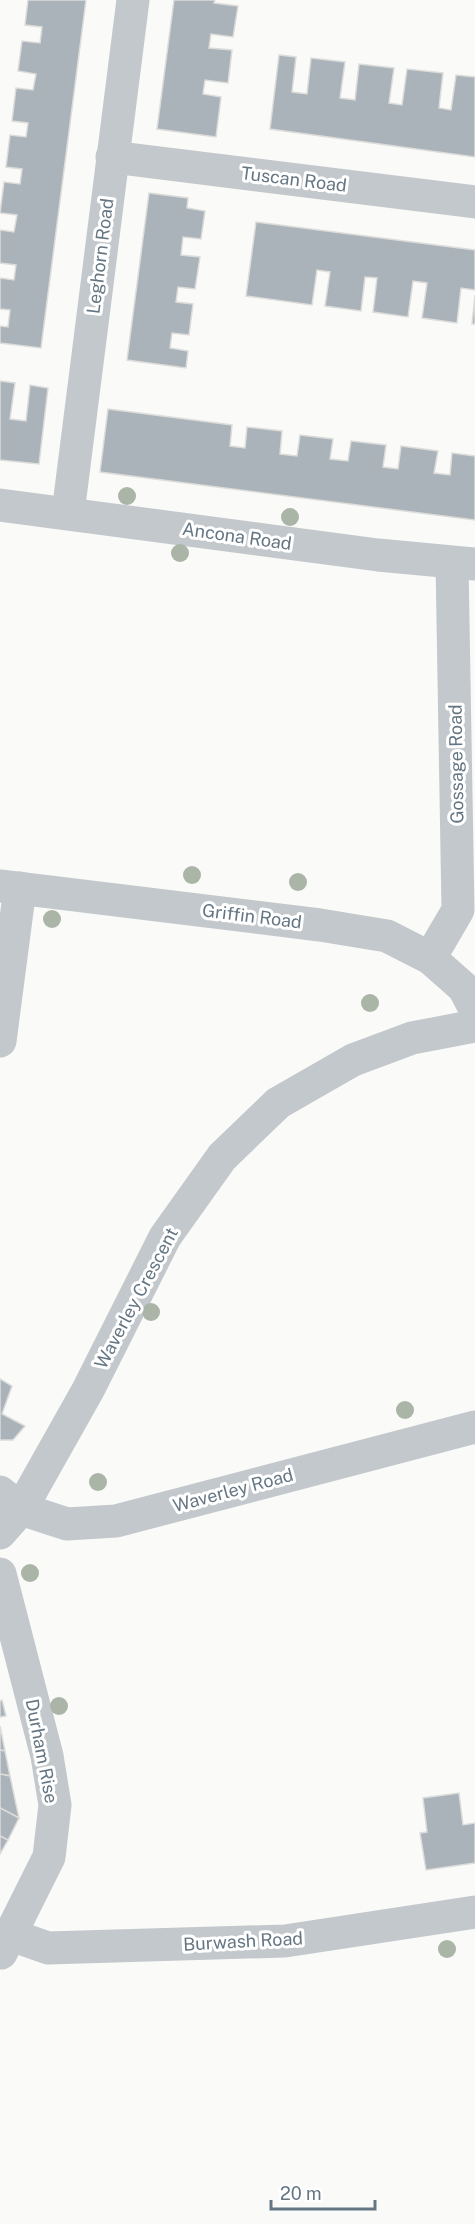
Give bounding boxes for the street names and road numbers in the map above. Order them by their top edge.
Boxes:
street label: Tuscan Road [240,162,348,196]
street label: Leghorn Road [82,197,118,315]
street label: Ancona Road [181,518,293,554]
street label: Gossage Road [444,704,468,824]
street label: Griffin Road [201,899,303,933]
street label: Waverley Crescent [90,1224,182,1372]
street label: Waverley Road [170,1464,296,1516]
street label: Durham Rise [22,1697,62,1805]
street label: Burwash Road [182,1927,304,1955]

